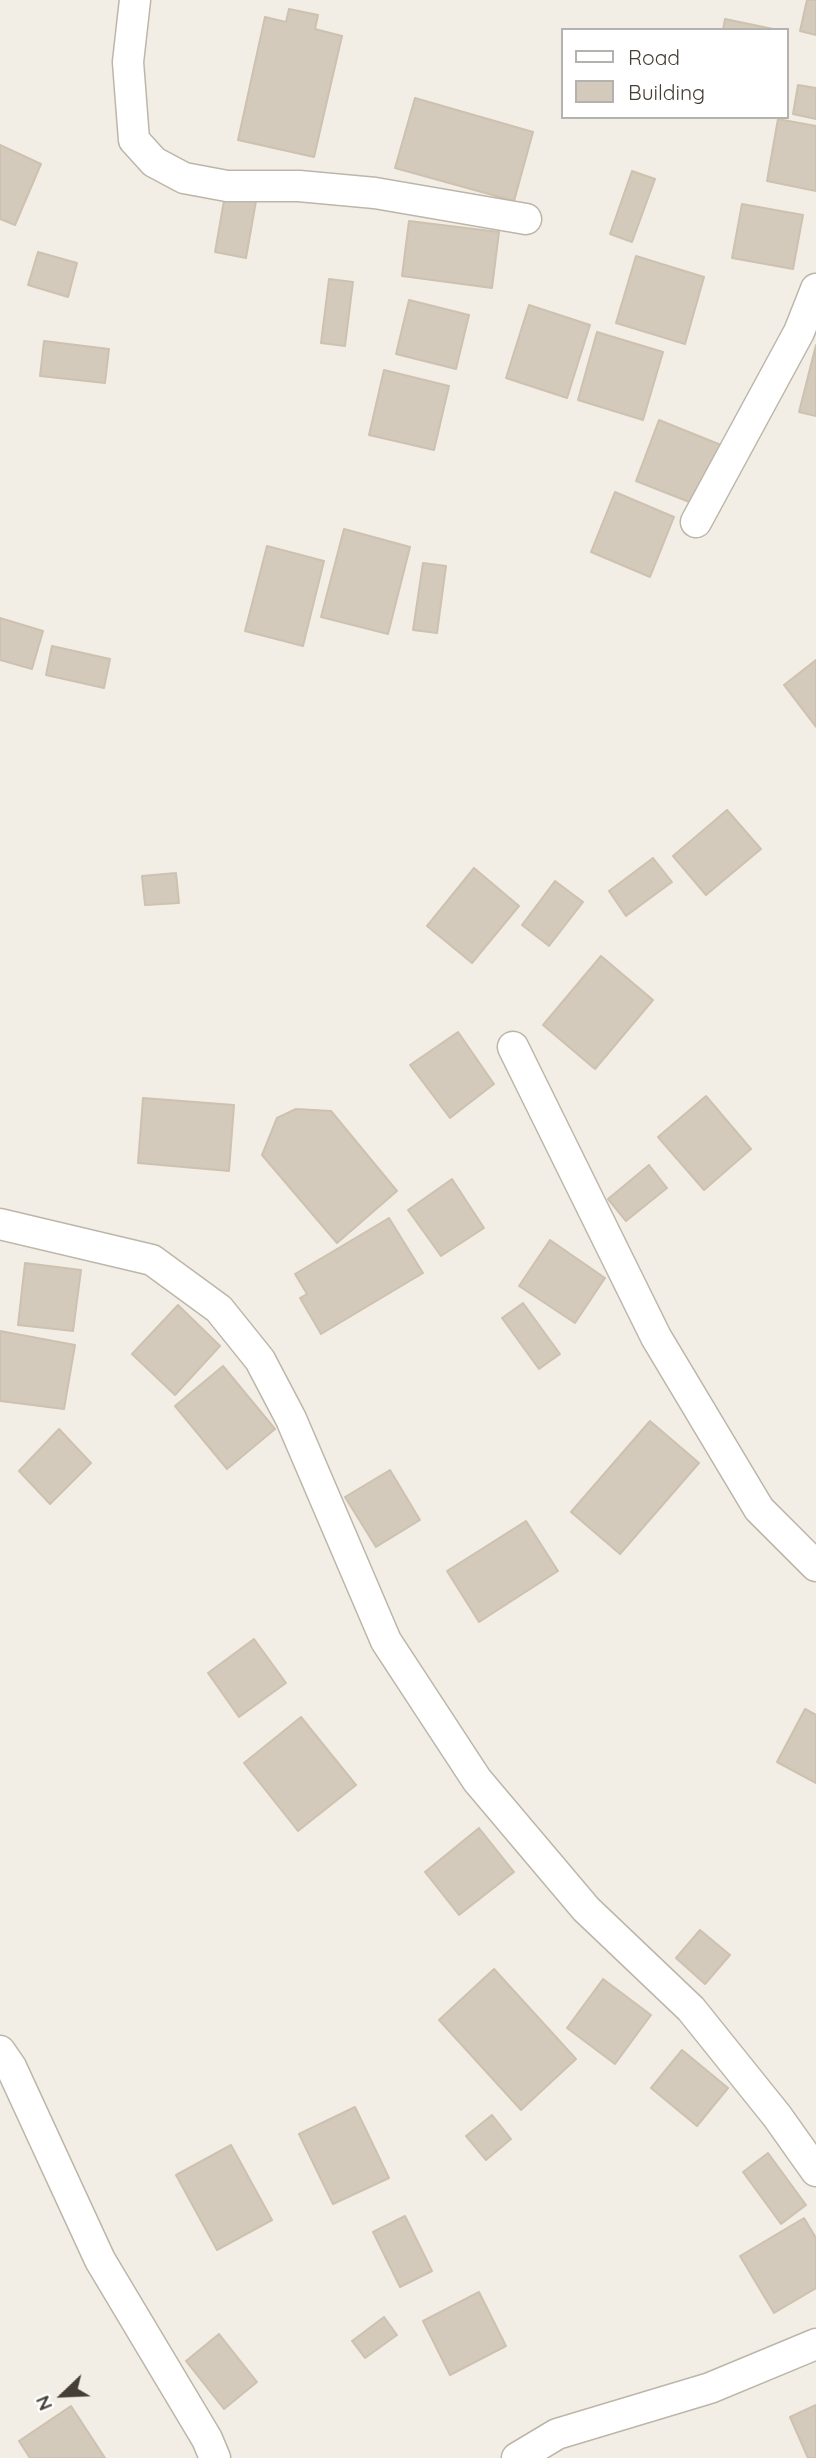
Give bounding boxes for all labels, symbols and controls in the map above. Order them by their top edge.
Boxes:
legend [560,28,788,119]
text: Road [628,44,680,70]
text: Building [628,79,705,105]
north arrow [28,2360,98,2430]
text: N [30,2392,57,2414]

